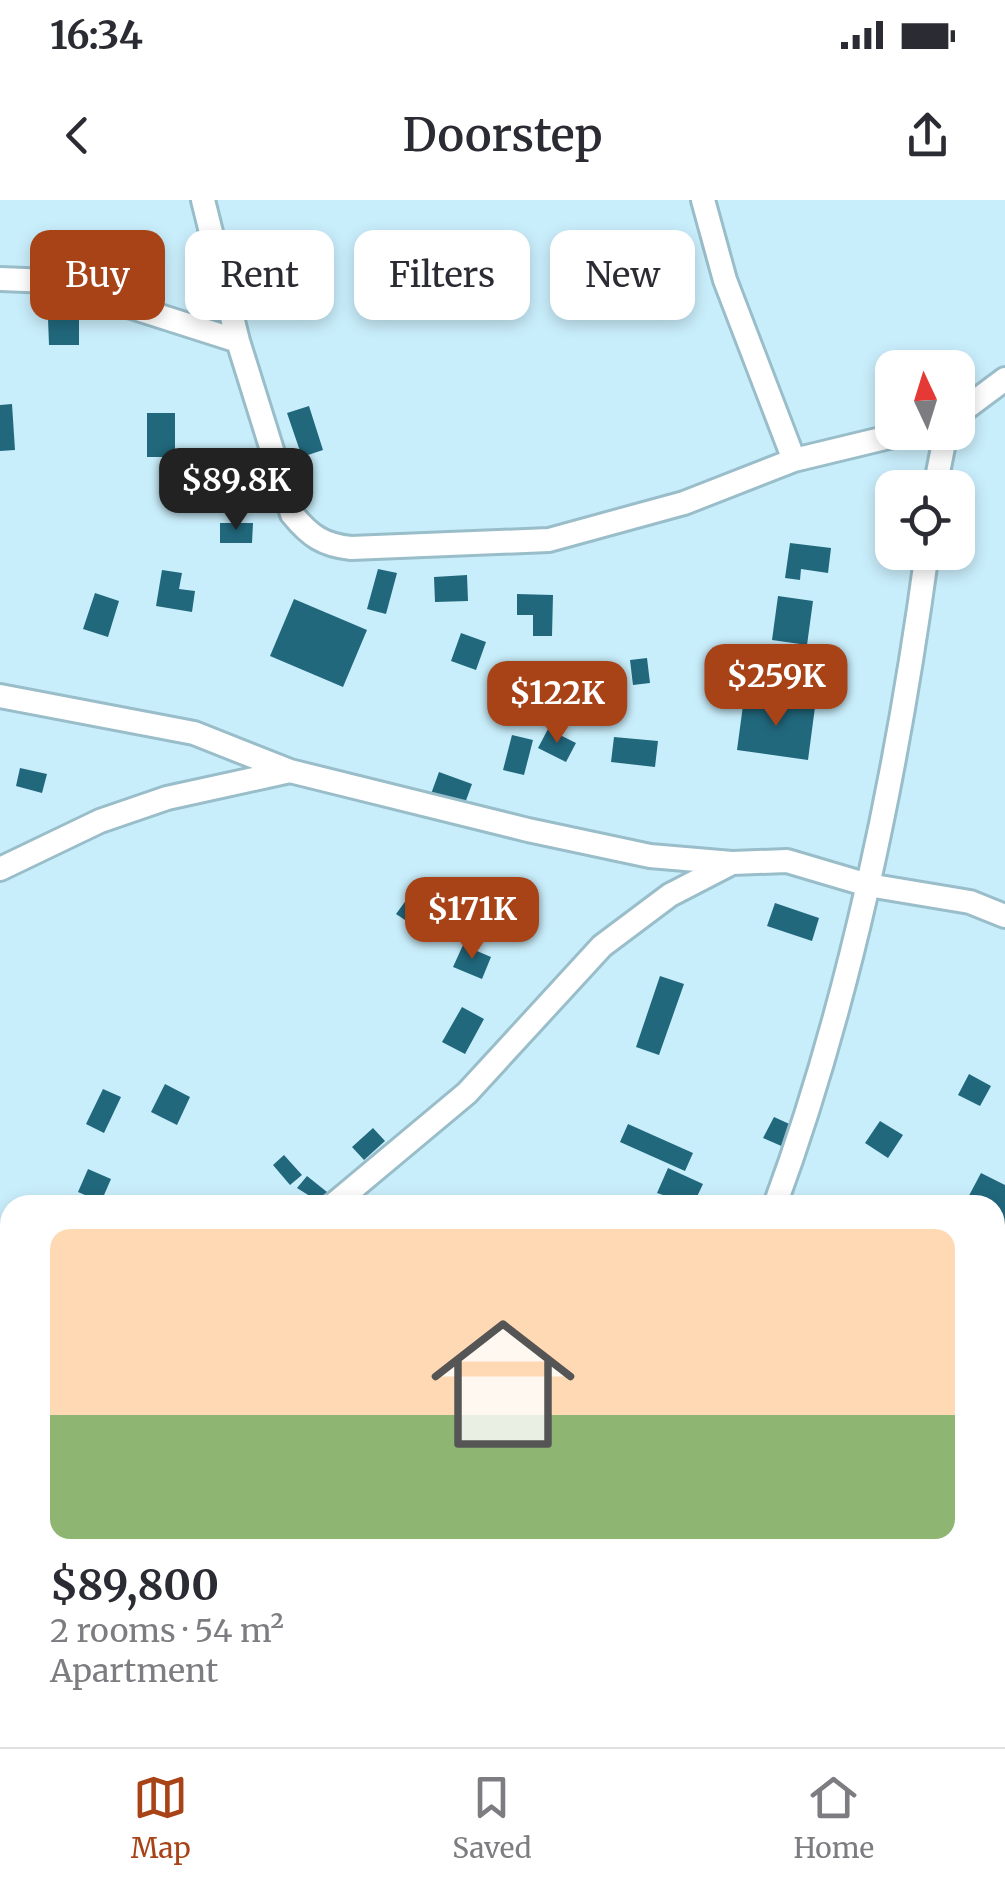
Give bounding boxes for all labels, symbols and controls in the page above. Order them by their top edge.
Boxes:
text: 16:34 [50,12,143,59]
text: Doorstep [403,107,602,163]
icon: back [50,108,105,163]
icon: share [900,108,955,163]
chip: Buy [30,230,165,320]
chip: Rent [185,230,334,320]
chip: Filters [354,230,530,320]
chip: New [550,230,695,320]
north arrow [875,350,975,450]
map controls [875,350,975,570]
pin: $89.8K [155,448,317,533]
text: $89.8K [181,460,291,500]
button: locate [875,470,975,570]
pin: $259K [706,644,846,729]
text: $259K [726,656,826,696]
pin: $122K [487,661,627,746]
text: $122K [509,673,605,713]
pin: $171K [402,877,542,962]
text: $171K [427,889,517,929]
icon: home [413,1294,593,1474]
text: $89,800 [50,1559,219,1611]
text: 2 rooms · 54 m² [50,1611,284,1651]
text: Apartment [50,1651,218,1691]
tab: Map [131,1770,191,1866]
tab: Saved [452,1770,532,1866]
tab: Home [793,1770,874,1866]

